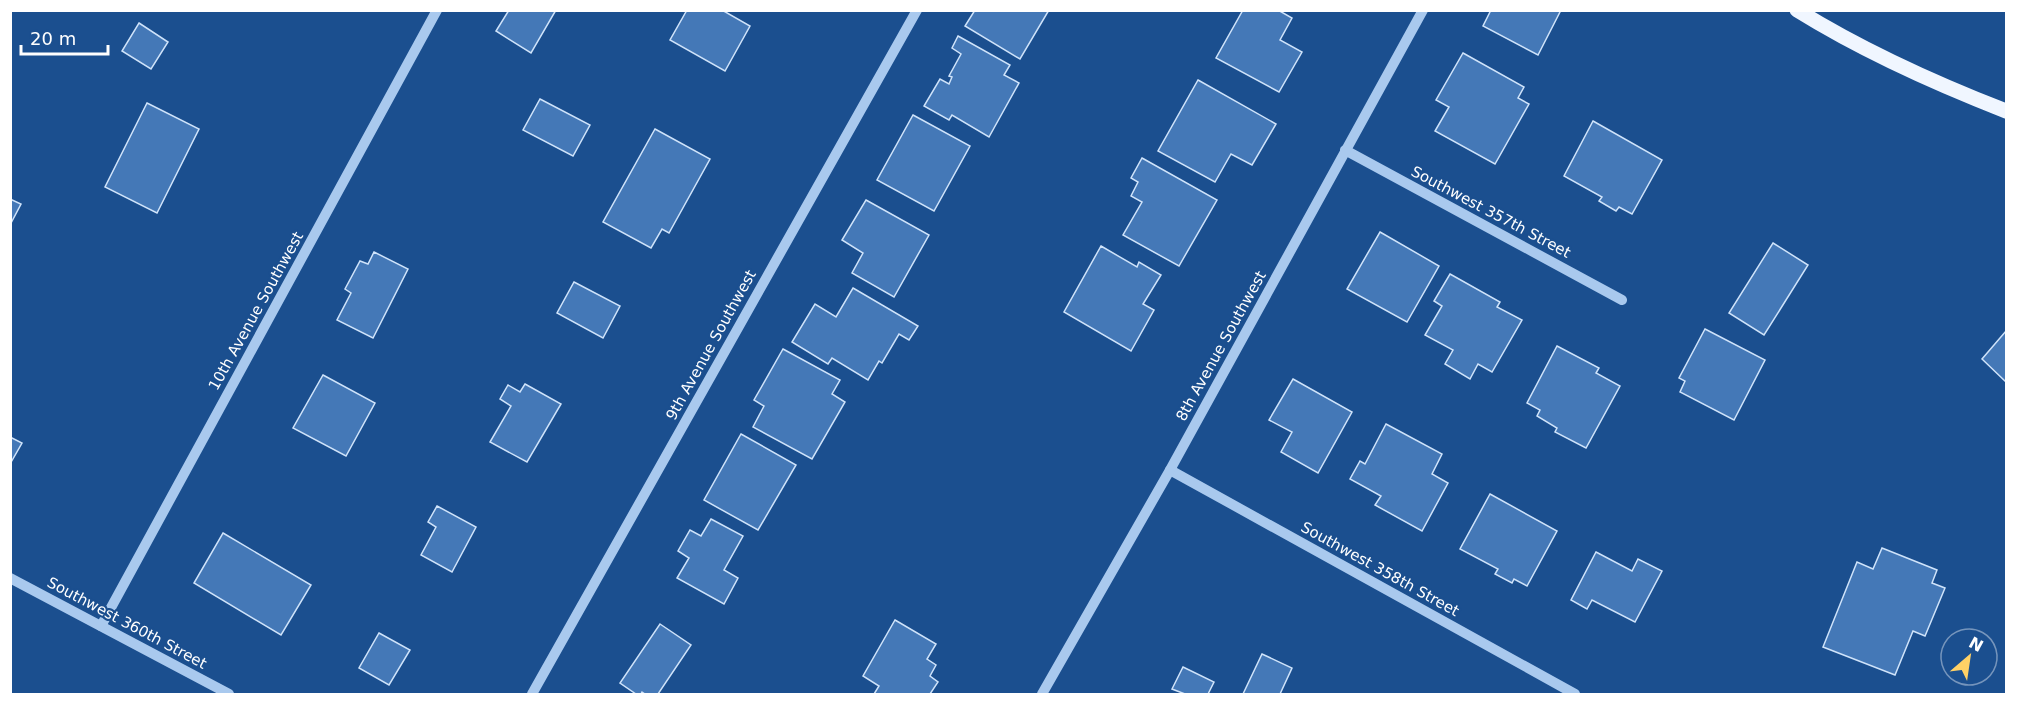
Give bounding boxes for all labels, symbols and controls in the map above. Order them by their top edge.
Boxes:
scale bar [21,18,108,56]
text: 20 m [30,28,76,49]
street label: Southwest 357th Street [1408,162,1574,262]
street label: 10th Avenue Southwest [205,228,307,393]
street label: 9th Avenue Southwest [662,267,760,423]
street label: 8th Avenue Southwest [1172,268,1270,424]
street label: Southwest 358th Street [1298,518,1462,620]
street label: Southwest 360th Street [44,573,210,673]
north arrow [1939,627,1999,687]
text: N [1966,633,1986,656]

